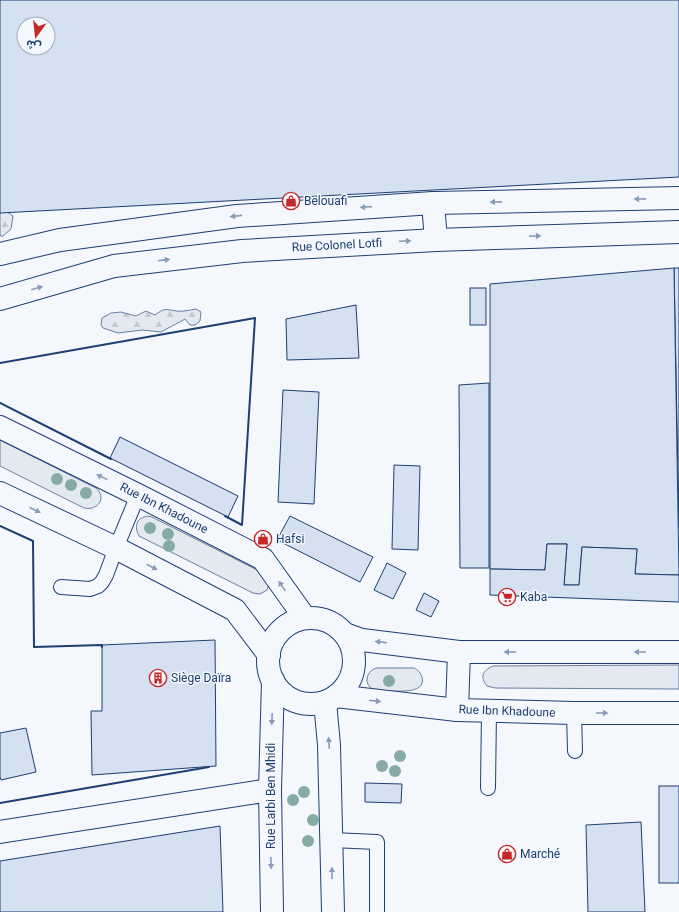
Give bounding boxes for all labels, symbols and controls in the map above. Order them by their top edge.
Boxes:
north arrow [16,16,56,56]
text: ش [25,37,43,53]
shop icon: Belouafi [281,191,301,211]
place label: Belouafi [304,194,347,208]
one-way arrow [633,196,646,202]
one-way arrow [489,199,502,205]
one-way arrow [360,204,372,211]
one-way arrow [230,213,242,219]
one-way arrow [529,233,541,240]
street label: Rue Colonel Lotfi [291,236,383,254]
one-way arrow [399,238,411,245]
one-way arrow [158,257,170,263]
one-way arrow [32,285,44,291]
one-way arrow [97,474,108,480]
street label: Rue Ibn Khadoune [118,480,210,536]
one-way arrow [30,507,41,513]
shop icon: Hafsi [253,529,273,549]
place label: Hafsi [276,532,304,546]
one-way arrow [146,563,158,570]
one-way arrow [278,581,286,592]
supermarket icon: Kaba [497,587,517,607]
place label: Kaba [520,590,547,604]
one-way arrow [375,639,387,645]
one-way arrow [503,649,516,655]
one-way arrow [633,649,646,655]
building icon: Siège Daïra [148,668,168,688]
place label: Siège Daïra [171,671,231,685]
one-way arrow [369,697,381,704]
street label: Rue Ibn Khadoune [458,702,556,720]
one-way arrow [596,710,609,716]
one-way arrow [269,713,275,726]
one-way arrow [325,737,332,749]
street label: Rue Larbi Ben Mhidi [264,743,278,849]
shop icon: Marché [497,844,517,864]
place label: Marché [520,847,560,861]
one-way arrow [268,857,274,870]
one-way arrow [329,866,335,879]

